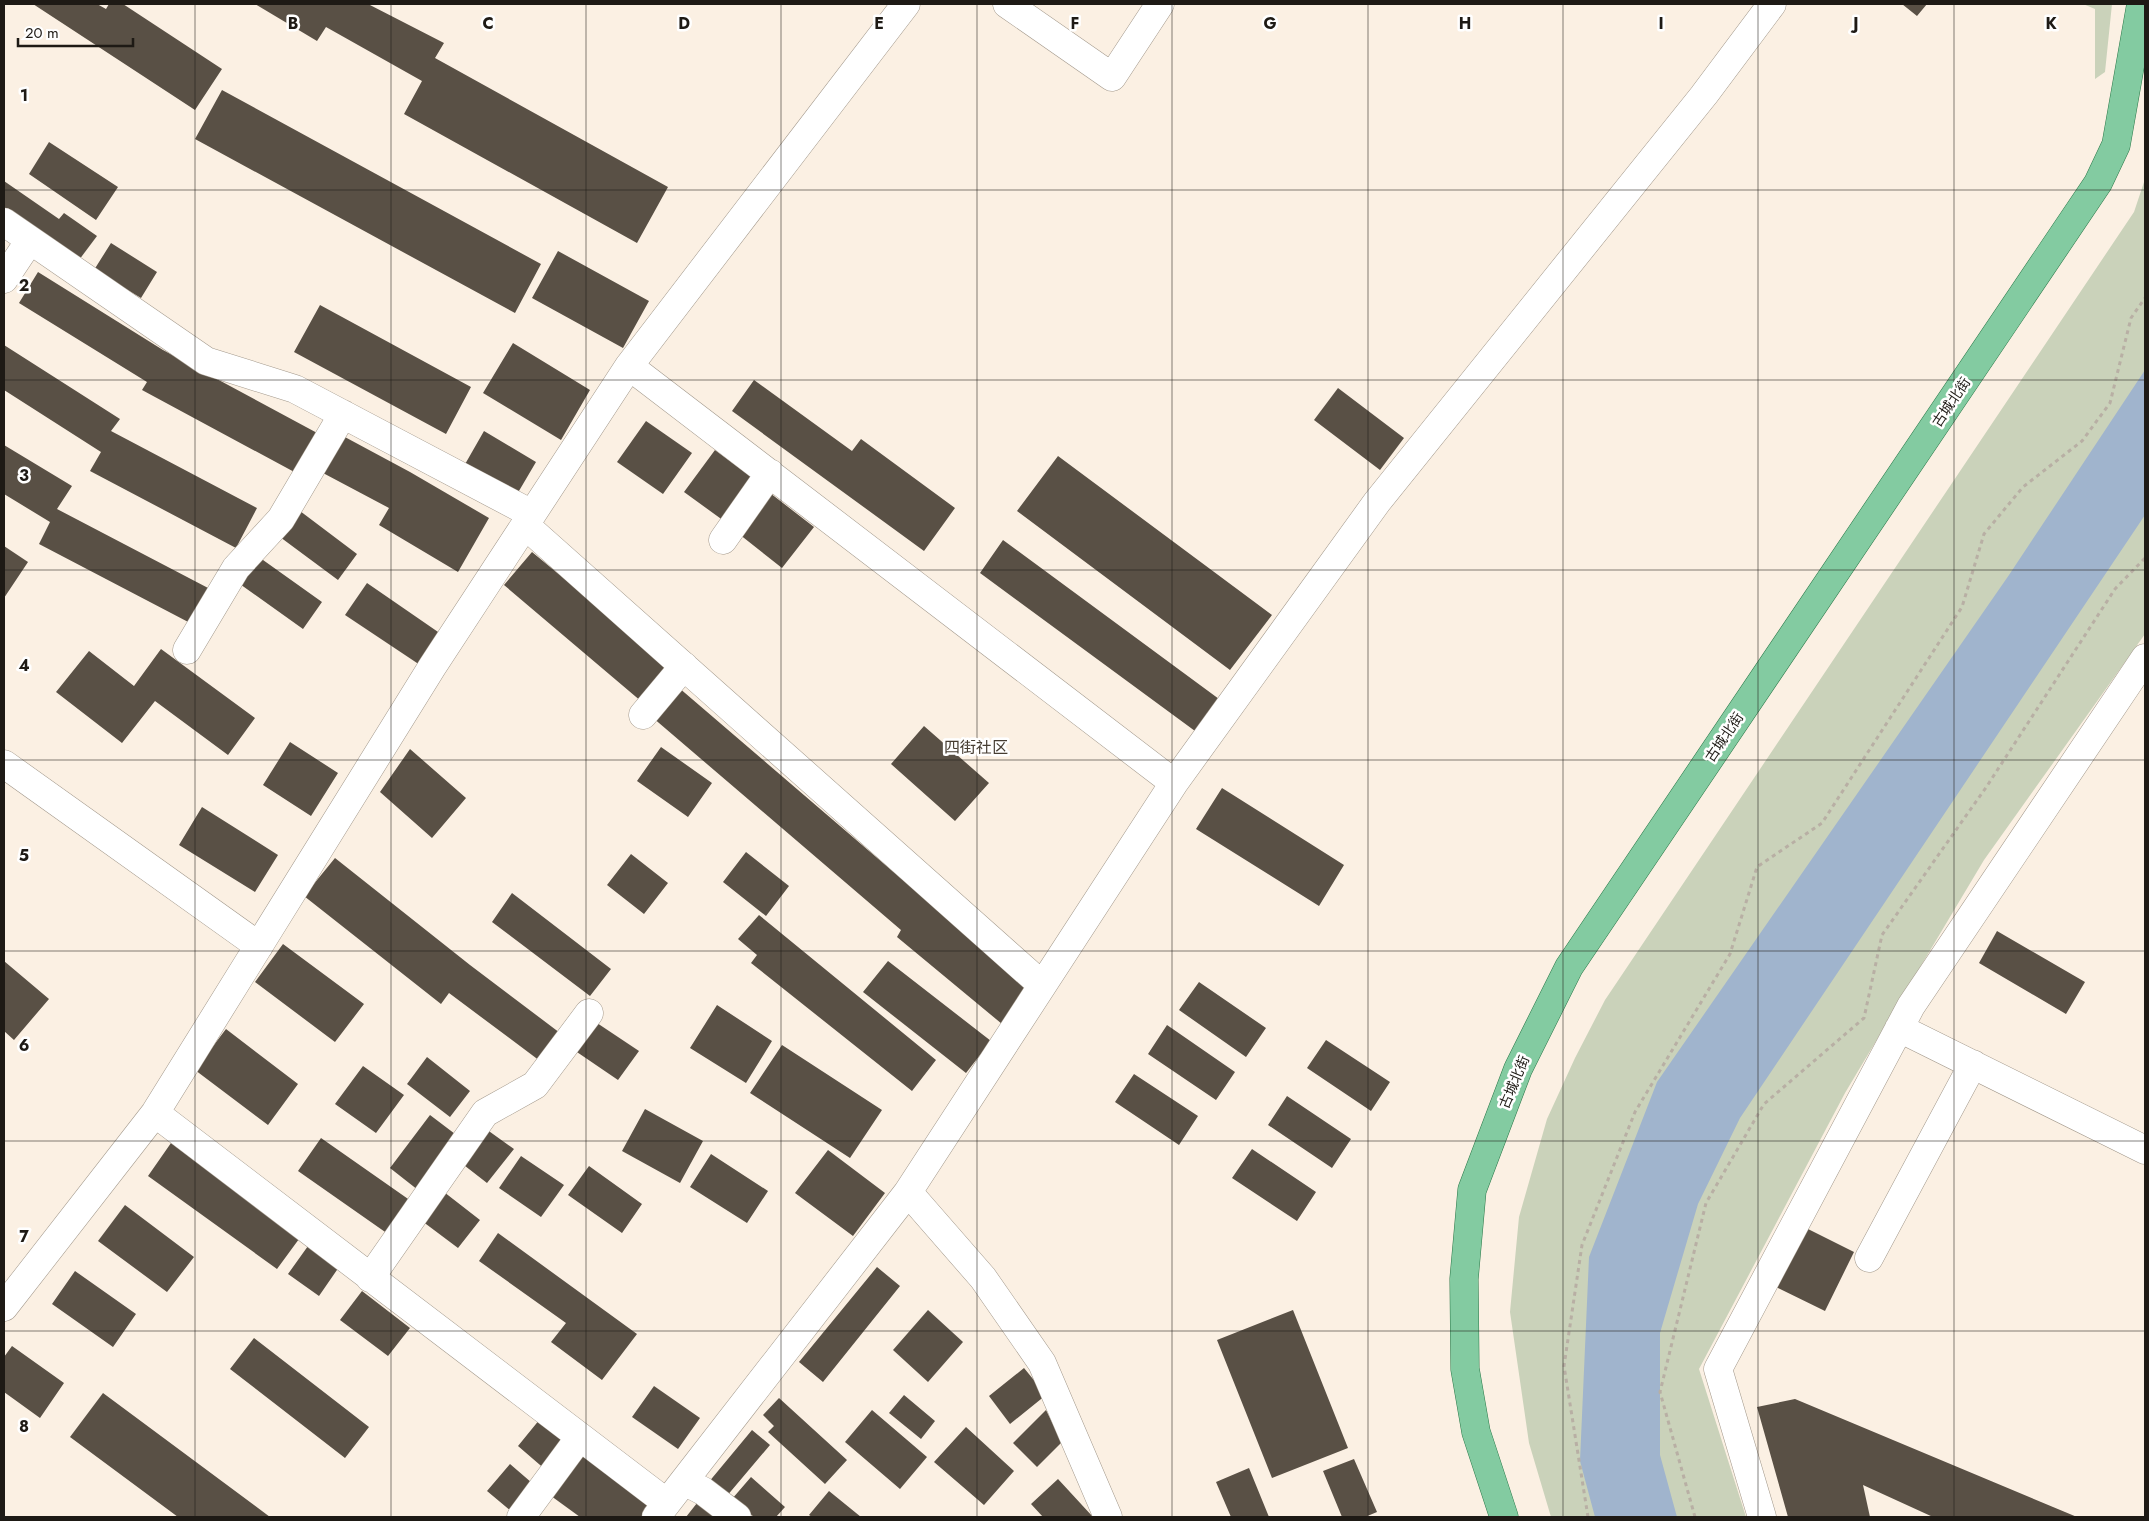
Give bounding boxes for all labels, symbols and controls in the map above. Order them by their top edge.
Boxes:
text: B [288,12,298,35]
text: C [482,12,494,35]
text: D [678,12,690,35]
text: E [874,12,884,35]
text: F [1071,12,1079,35]
text: G [1263,12,1277,35]
text: H [1459,12,1471,35]
text: I [1658,12,1664,35]
text: J [1850,12,1859,35]
text: K [2045,12,2057,35]
scale bar [18,15,132,47]
text: 20 m [25,22,59,44]
text: 1 [20,84,28,107]
text: 2 [19,274,29,297]
street label: 古城北街 [1927,373,1975,431]
text: 3 [19,464,29,487]
text: 4 [18,654,30,677]
street label: 古城北街 [1700,708,1748,766]
district label: 四街社区 [944,736,1008,759]
text: 5 [19,844,29,867]
text: 6 [19,1034,29,1057]
street label: 古城北街 [1494,1052,1534,1112]
text: 7 [19,1225,29,1248]
text: 8 [19,1415,29,1438]

